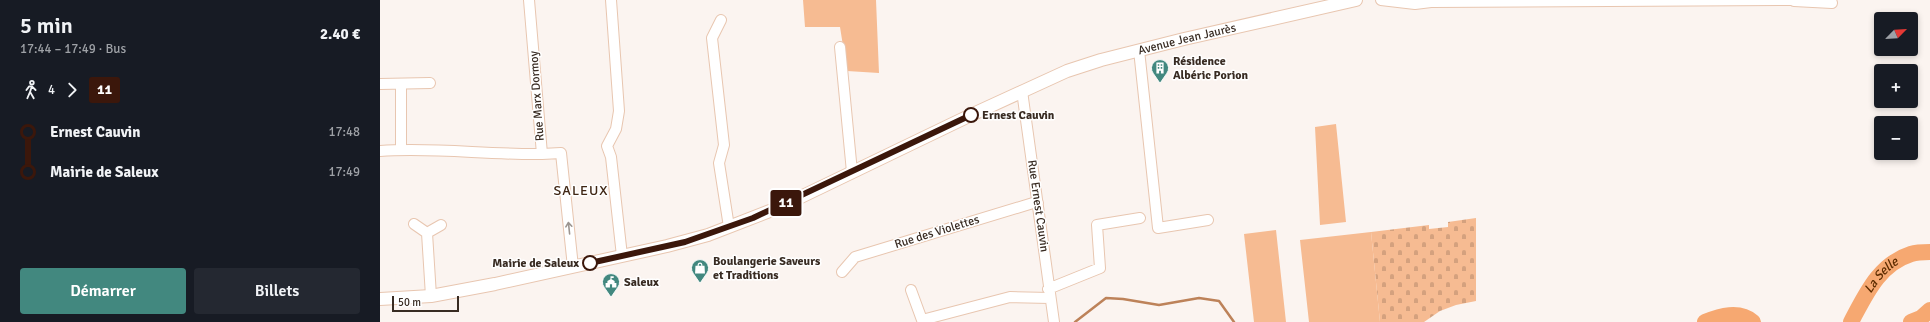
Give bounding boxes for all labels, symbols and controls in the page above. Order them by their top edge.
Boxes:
text: 5 min [20,12,73,39]
north arrow [1874,12,1918,56]
map controls [1874,12,1918,160]
street label: Avenue Jean Jaurès [1137,20,1237,58]
text: 2.40 € [320,25,360,43]
text: 17:44 – 17:49 · Bus [20,41,126,57]
street label: Rue Marx Dormoy [526,50,548,142]
place label: Résidence Albéric Porion [1173,54,1248,83]
building icon: Résidence Albéric Porion [1150,58,1170,83]
button: + [1874,64,1918,108]
icon: walk [20,79,42,101]
icon: forward [61,79,83,101]
text: 11 [97,81,112,98]
text: 4 [48,82,55,98]
marker: Ernest Cauvin [963,107,979,123]
place label: Ernest Cauvin [982,108,1055,123]
button: − [1874,116,1918,160]
text: Ernest Cauvin [50,123,140,141]
text: 17:48 [328,124,360,140]
street label: Rue Ernest Cauvin [1024,159,1052,253]
text: Mairie de Saleux [50,163,159,181]
text: 17:49 [328,164,360,180]
district label: SALEUX [554,182,608,199]
line badge: 11 [768,190,804,216]
text: 11 [778,194,794,211]
street label: Rue des Violettes [893,212,981,252]
one-way arrow [565,222,573,235]
water label: La Selle [1861,253,1903,296]
place label: Boulangerie Saveurs et Traditions [713,254,821,283]
marker: Mairie de Saleux [582,255,598,271]
place label: Mairie de Saleux [492,256,579,271]
shop icon: Boulangerie Saveurs et Traditions [690,258,710,283]
button: Démarrer [20,268,186,314]
button: Billets [194,268,360,314]
public building icon: Saleux [601,272,621,297]
place label: Saleux [624,275,659,290]
scale bar [392,294,459,313]
text: 50 m [398,296,421,309]

